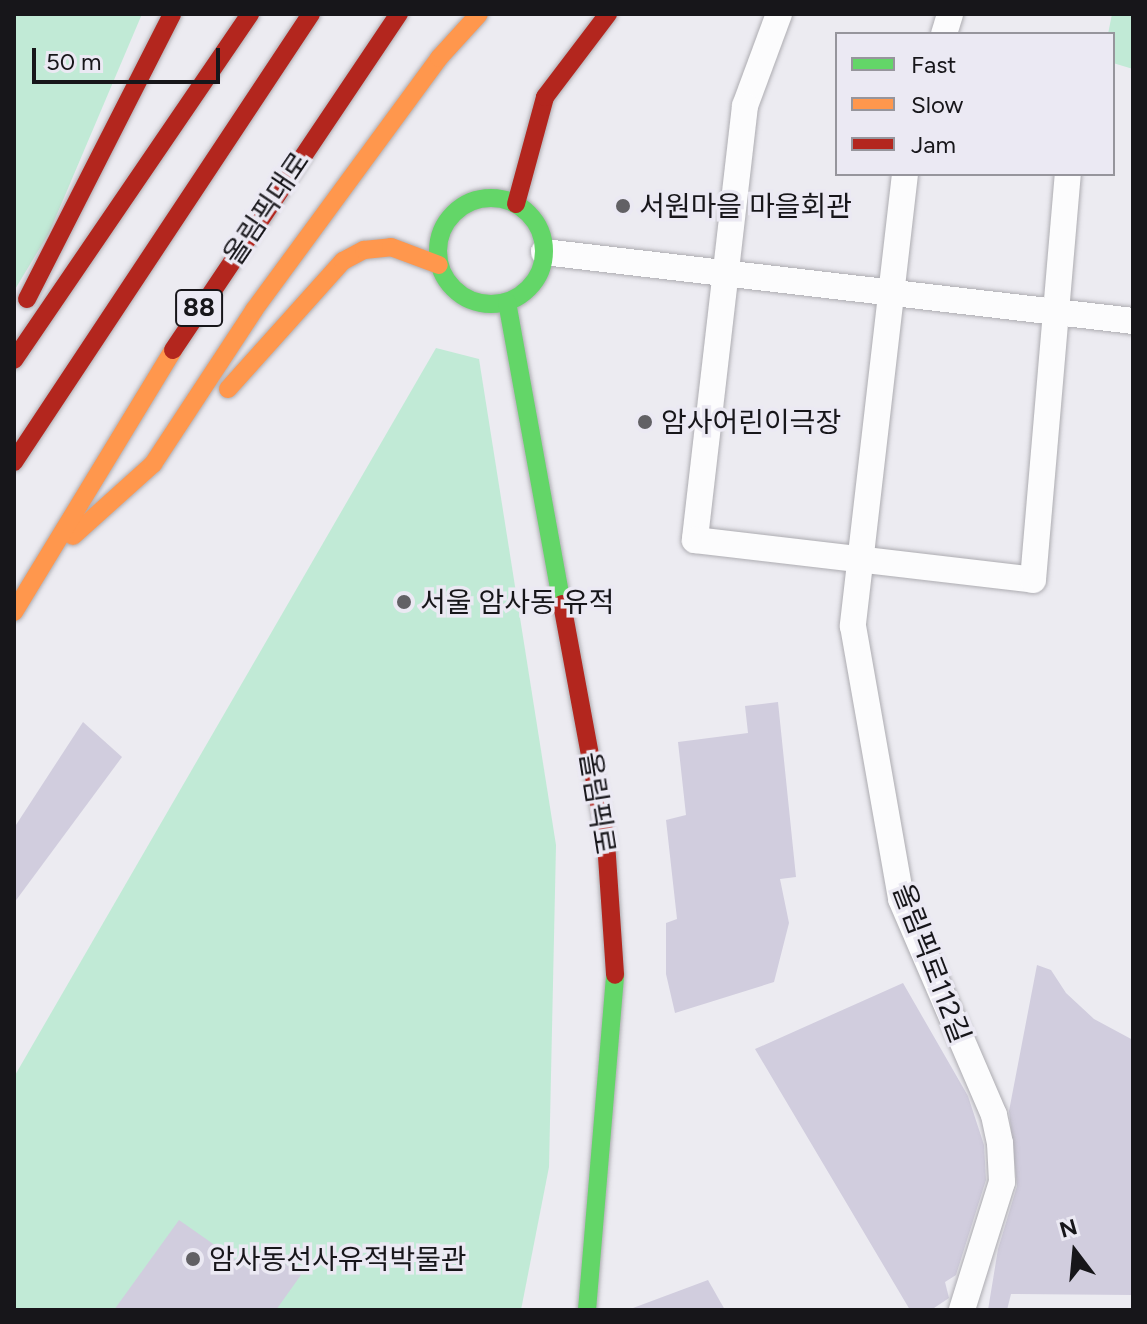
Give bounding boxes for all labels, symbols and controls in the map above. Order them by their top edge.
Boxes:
scale bar [36,32,224,82]
legend [835,32,1115,176]
text: 50 m [46,47,102,76]
text: Fast [911,50,956,79]
text: Slow [911,90,963,119]
text: Jam [911,130,956,159]
street label: 올림픽대로 [216,145,316,271]
place label: 서원마을 마을회관 [639,189,852,223]
marker: 서원마을 마을회관 [614,197,632,215]
road number: 88 [175,286,223,330]
place label: 암사어린이극장 [661,405,841,439]
marker: 암사어린이극장 [636,413,654,431]
place label: 서울 암사동 유적 [420,585,614,619]
marker: 서울 암사동 유적 [395,593,413,611]
street label: 올림픽로 [573,749,623,857]
street label: 올림픽로112길 [886,879,978,1047]
north arrow [1035,1212,1115,1292]
text: N [1056,1213,1080,1244]
place label: 암사동선사유적박물관 [209,1242,467,1276]
marker: 암사동선사유적박물관 [184,1250,202,1268]

